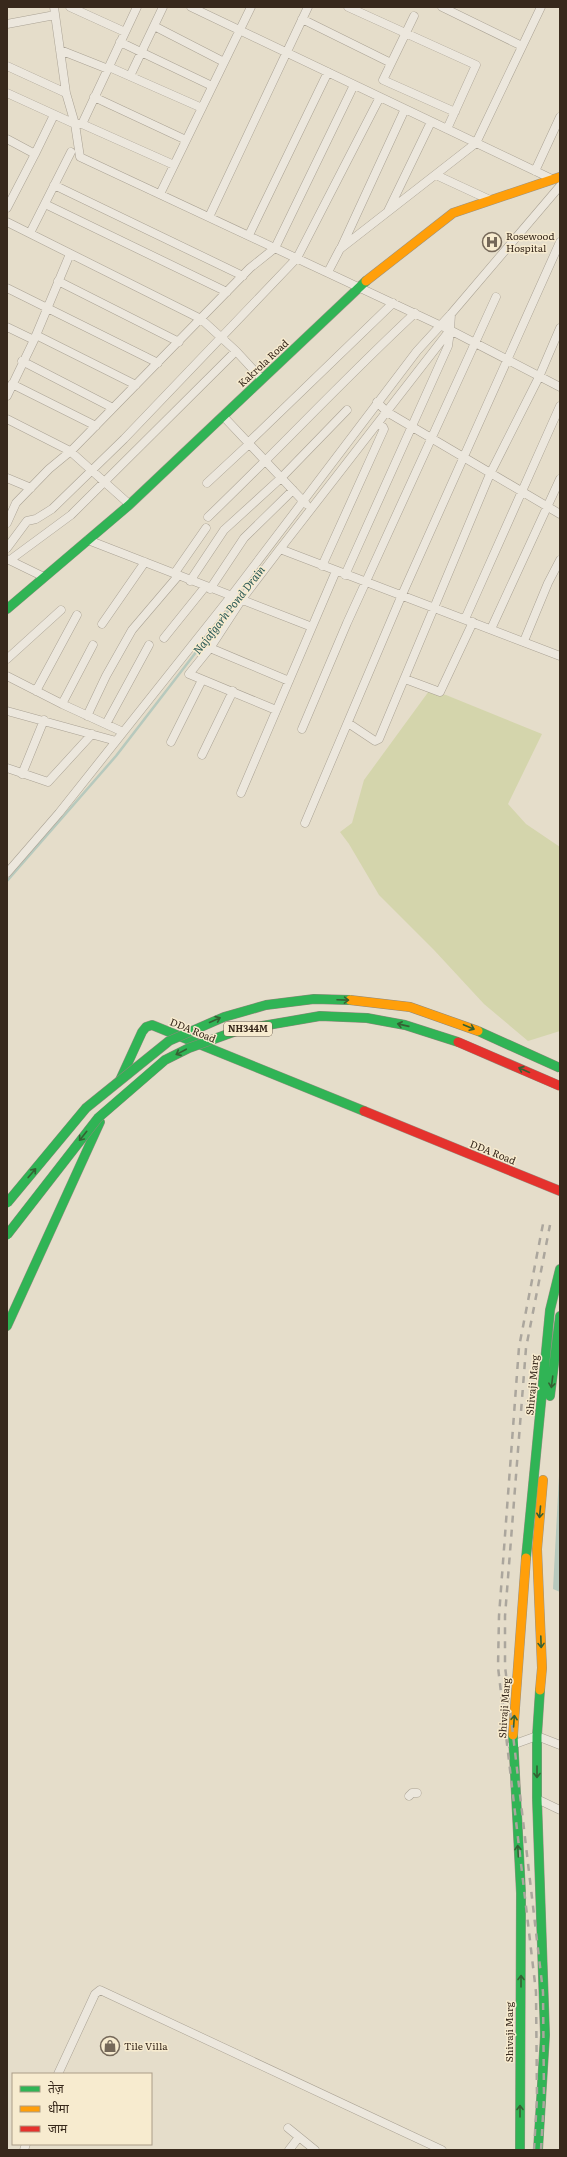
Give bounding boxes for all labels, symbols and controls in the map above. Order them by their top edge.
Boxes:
place label: Rosewood Hospital [506,228,555,255]
hospital icon: Rosewood Hospital [481,231,503,253]
street label: Kakrola Road [234,335,291,390]
water label: Najafgarh Pond Drain [189,561,268,657]
one-way arrow [336,996,349,1004]
street label: DDA Road [168,1014,218,1046]
one-way arrow [209,1016,221,1024]
one-way arrow [397,1021,410,1028]
road number: NH344M [224,1022,272,1036]
one-way arrow [462,1024,474,1031]
one-way arrow [175,1049,187,1056]
one-way arrow [519,1066,531,1073]
one-way arrow [78,1131,87,1142]
street label: DDA Road [468,1136,518,1168]
one-way arrow [27,1167,36,1178]
street label: Shivaji Marg [521,1354,542,1416]
one-way arrow [548,1375,556,1388]
one-way arrow [537,1505,544,1518]
one-way arrow [537,1635,544,1648]
street label: Shivaji Marg [494,1677,513,1739]
one-way arrow [511,1715,518,1728]
one-way arrow [533,1765,541,1778]
one-way arrow [515,1845,522,1858]
one-way arrow [517,1975,525,1988]
street label: Shivaji Marg [501,2001,516,2062]
shop icon: Tile Villa [99,2035,121,2057]
place label: Tile Villa [124,2038,168,2053]
legend [12,2073,152,2145]
text: तेज़ [48,2079,65,2097]
text: धीमा [48,2099,70,2117]
one-way arrow [516,2105,524,2118]
text: जाम [48,2119,68,2137]

